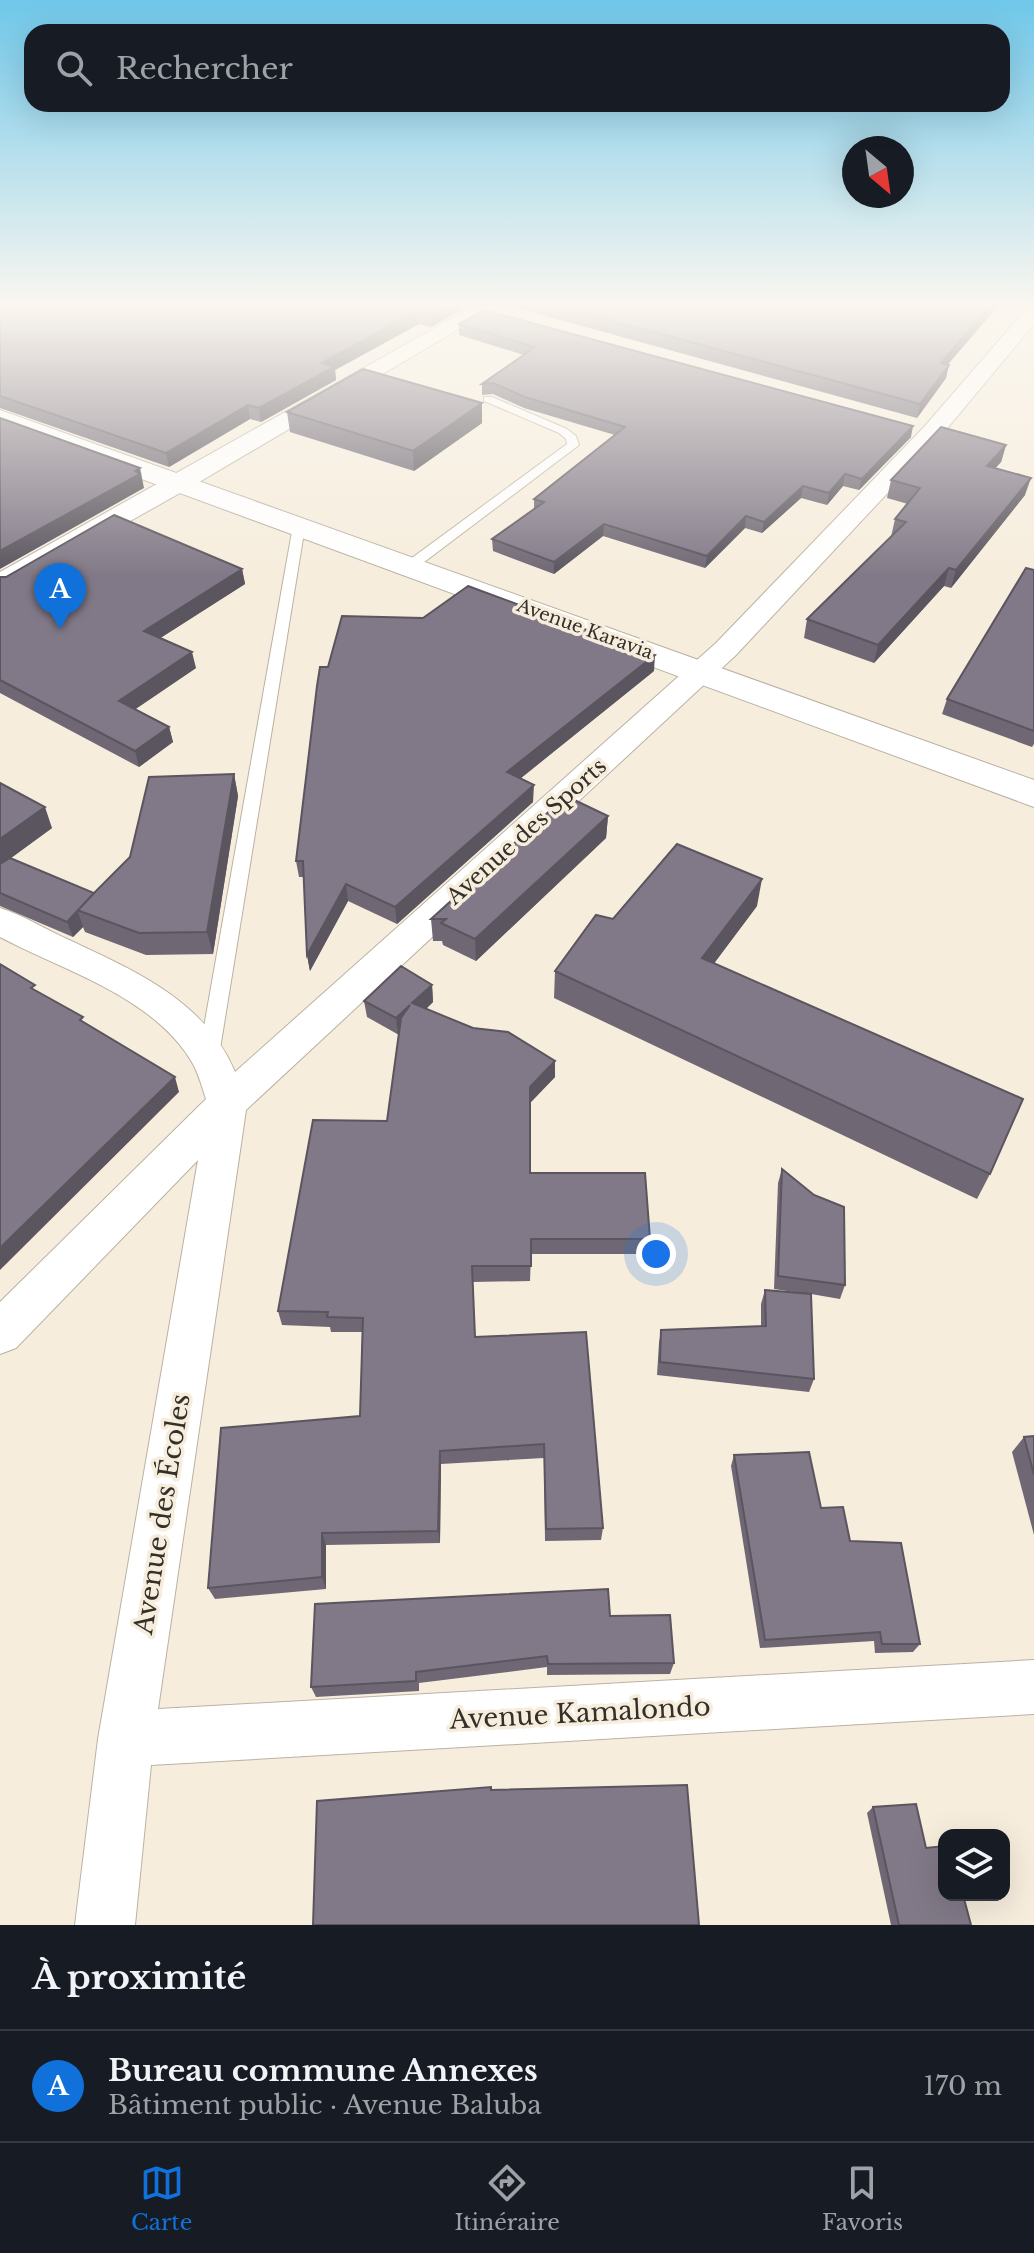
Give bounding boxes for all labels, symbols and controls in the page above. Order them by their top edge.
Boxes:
search box [24,24,1010,112]
icon: search [52,46,96,90]
text: Rechercher [116,50,293,87]
north arrow [842,136,914,208]
pin: A [34,563,86,629]
street label: Avenue Karavia [513,594,656,664]
street label: Avenue des Sports [440,752,612,911]
your location [636,1234,676,1274]
street label: Avenue des Écoles [127,1391,197,1638]
street label: Avenue Kamalondo [448,1690,711,1736]
map controls [938,1829,1010,1901]
button: layers [938,1829,1010,1901]
text: À proximité [32,1956,246,1998]
text: Bureau commune Annexes [108,2052,538,2089]
text: A [47,2070,69,2102]
text: 170 m [923,2070,1002,2102]
text: Bâtiment public · Avenue Baluba [108,2089,542,2121]
tab: Carte [131,2161,192,2236]
tab: Itinéraire [454,2161,560,2236]
tab: Favoris [822,2161,903,2236]

